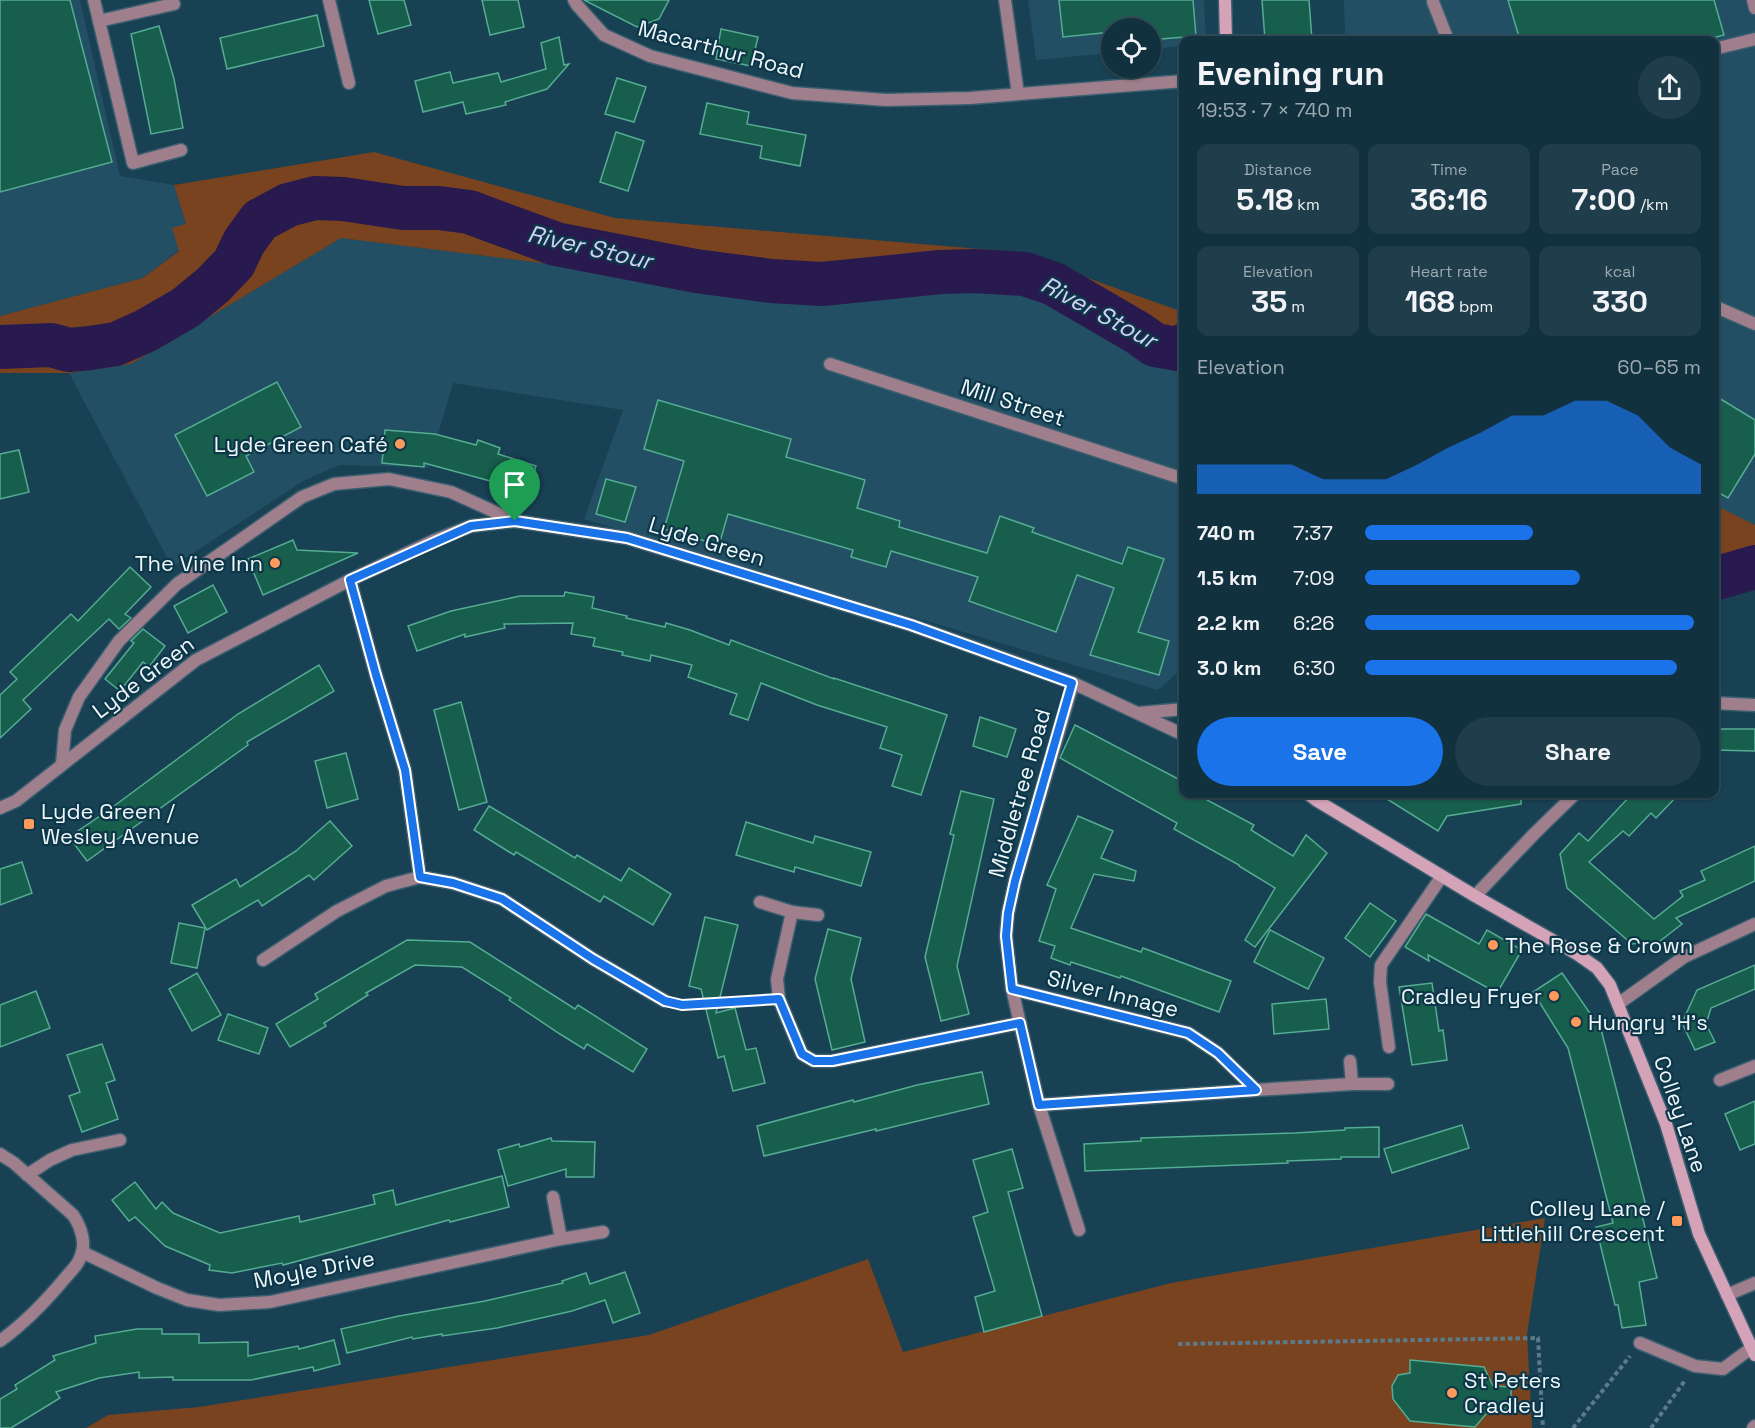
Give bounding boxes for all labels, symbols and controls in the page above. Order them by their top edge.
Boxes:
street label: Macarthur Road [635,13,807,85]
map controls [1101,18,1161,78]
button: locate [1101,18,1161,78]
text: Evening run [1197,53,1385,95]
button: share [1638,56,1701,119]
text: 19:53 · 7 × 740 m [1197,97,1352,123]
text: Distance [1244,159,1312,180]
text: Time [1431,159,1467,180]
text: Pace [1601,159,1639,180]
text: 5.18 [1236,180,1293,219]
text: 36:16 [1410,180,1488,219]
text: 7:00 [1572,180,1636,219]
text: km [1293,194,1320,215]
text: /km [1636,194,1668,215]
water label: River Stour [525,218,658,277]
text: Elevation [1243,261,1313,282]
text: Heart rate [1410,261,1488,282]
text: kcal [1605,261,1635,282]
water label: River Stour [1036,269,1165,357]
text: 35 [1251,282,1287,321]
text: 168 [1405,282,1455,321]
text: 330 [1592,282,1648,321]
text: m [1287,296,1305,317]
text: bpm [1455,296,1493,317]
text: Elevation [1197,354,1285,380]
text: 60–65 m [1617,354,1701,380]
street label: Mill Street [957,372,1069,432]
place label: Lyde Green Café [214,430,388,458]
marker: Lyde Green Café [393,437,407,451]
pin [489,459,540,521]
icon: arrive [498,468,531,501]
street label: Lyde Green [645,510,769,572]
text: 740 m [1197,520,1255,546]
text: 7:37 [1293,520,1333,546]
place label: The Vine Inn [135,549,263,577]
marker: The Vine Inn [268,556,282,570]
text: 1.5 km [1197,565,1257,591]
text: 7:09 [1293,565,1334,591]
text: 2.2 km [1197,610,1260,636]
text: 6:26 [1293,610,1335,636]
street label: Lyde Green [87,630,199,724]
text: 3.0 km [1197,655,1261,681]
text: 6:30 [1293,655,1335,681]
street label: Middletree Road [981,705,1057,881]
button: Save [1197,717,1443,786]
button: Share [1455,717,1701,786]
place label: Lyde Green / Wesley Avenue [41,797,200,850]
marker: Lyde Green / Wesley Avenue [22,817,36,831]
place label: The Rose & Crown [1505,931,1693,959]
marker: The Rose & Crown [1486,938,1500,952]
street label: Silver Innage [1044,963,1182,1023]
place label: Cradley Fryer [1401,982,1542,1010]
marker: Cradley Fryer [1547,989,1561,1003]
place label: Hungry 'H's [1588,1008,1708,1036]
marker: Hungry 'H's [1569,1015,1583,1029]
street label: Colley Lane [1648,1052,1714,1176]
place label: Colley Lane / Littlehill Crescent [1481,1194,1666,1247]
marker: Colley Lane / Littlehill Crescent [1670,1214,1684,1228]
street label: Moyle Drive [251,1244,377,1294]
place label: St Peters Cradley [1464,1366,1561,1419]
marker: St Peters Cradley [1445,1386,1459,1400]

